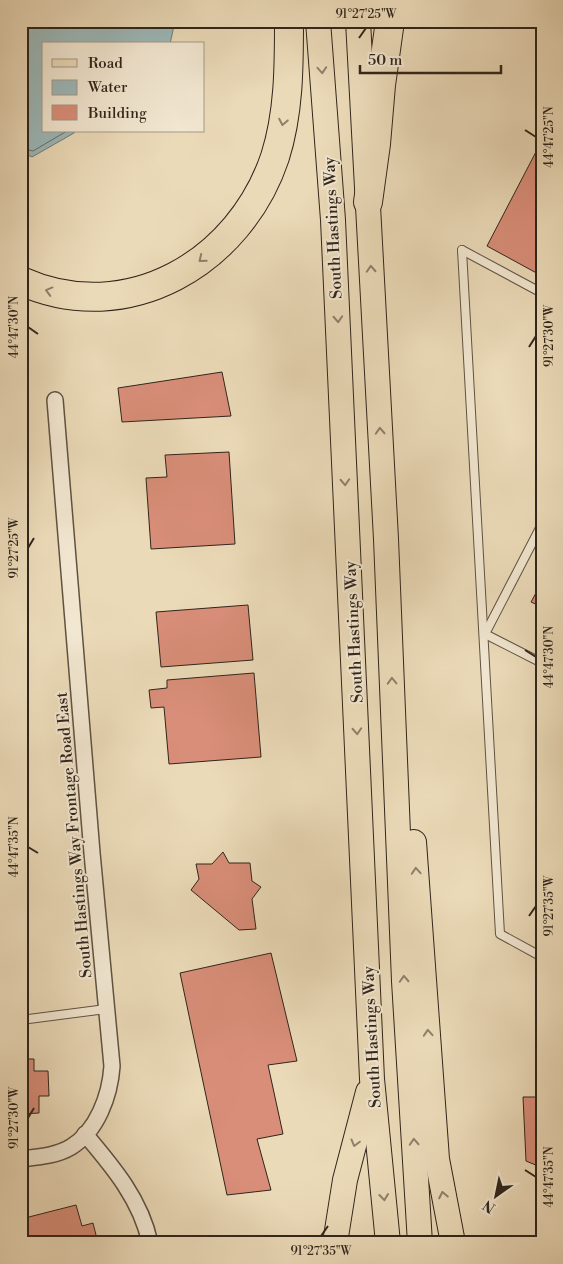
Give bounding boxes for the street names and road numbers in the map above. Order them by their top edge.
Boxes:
street label: South Hastings Way [319,156,347,300]
street label: South Hastings Way [340,560,368,704]
street label: South Hastings Way Frontage Road East [51,691,96,979]
street label: South Hastings Way [358,965,386,1109]

